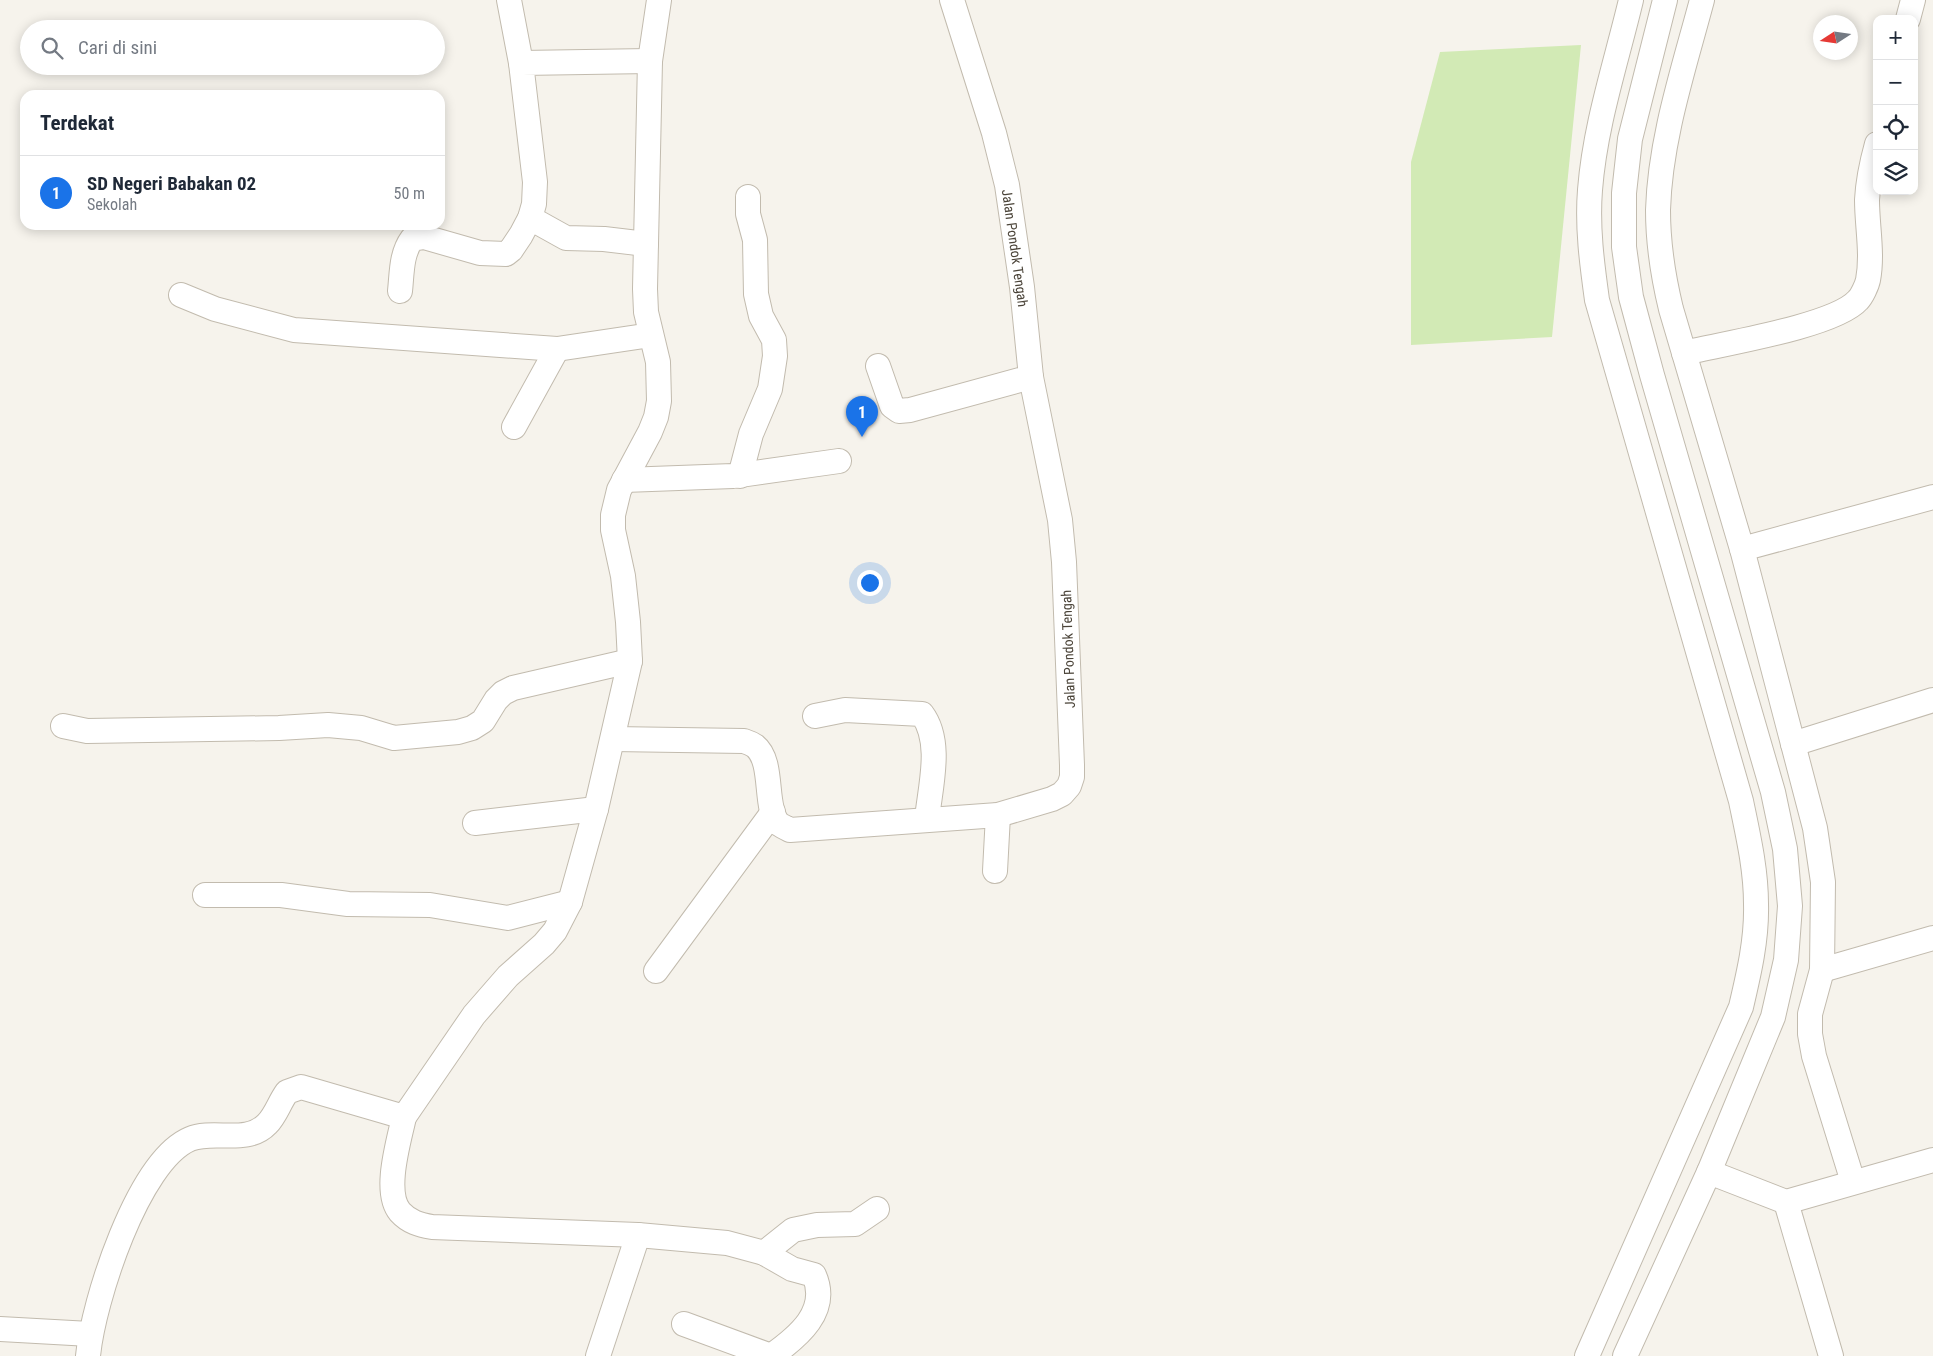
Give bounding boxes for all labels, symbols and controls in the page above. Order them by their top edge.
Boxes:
north arrow [1813,15,1858,60]
map controls [1873,15,1918,195]
button: + [1873,15,1918,60]
search box [20,20,445,75]
icon: search [38,34,66,62]
text: Cari di sini [78,36,157,59]
button: − [1873,60,1918,105]
button: locate [1873,105,1918,150]
text: Terdekat [40,111,114,135]
button: layers [1873,150,1918,195]
text: SD Negeri Babakan 02 [87,172,256,195]
text: 1 [52,184,60,203]
text: 50 m [393,184,425,203]
street label: Jalan Pondok Tengah [999,188,1031,308]
text: Sekolah [87,195,137,214]
pin: 1 [846,396,878,437]
your location [857,570,883,596]
street label: Jalan Pondok Tengah [1058,590,1078,708]

